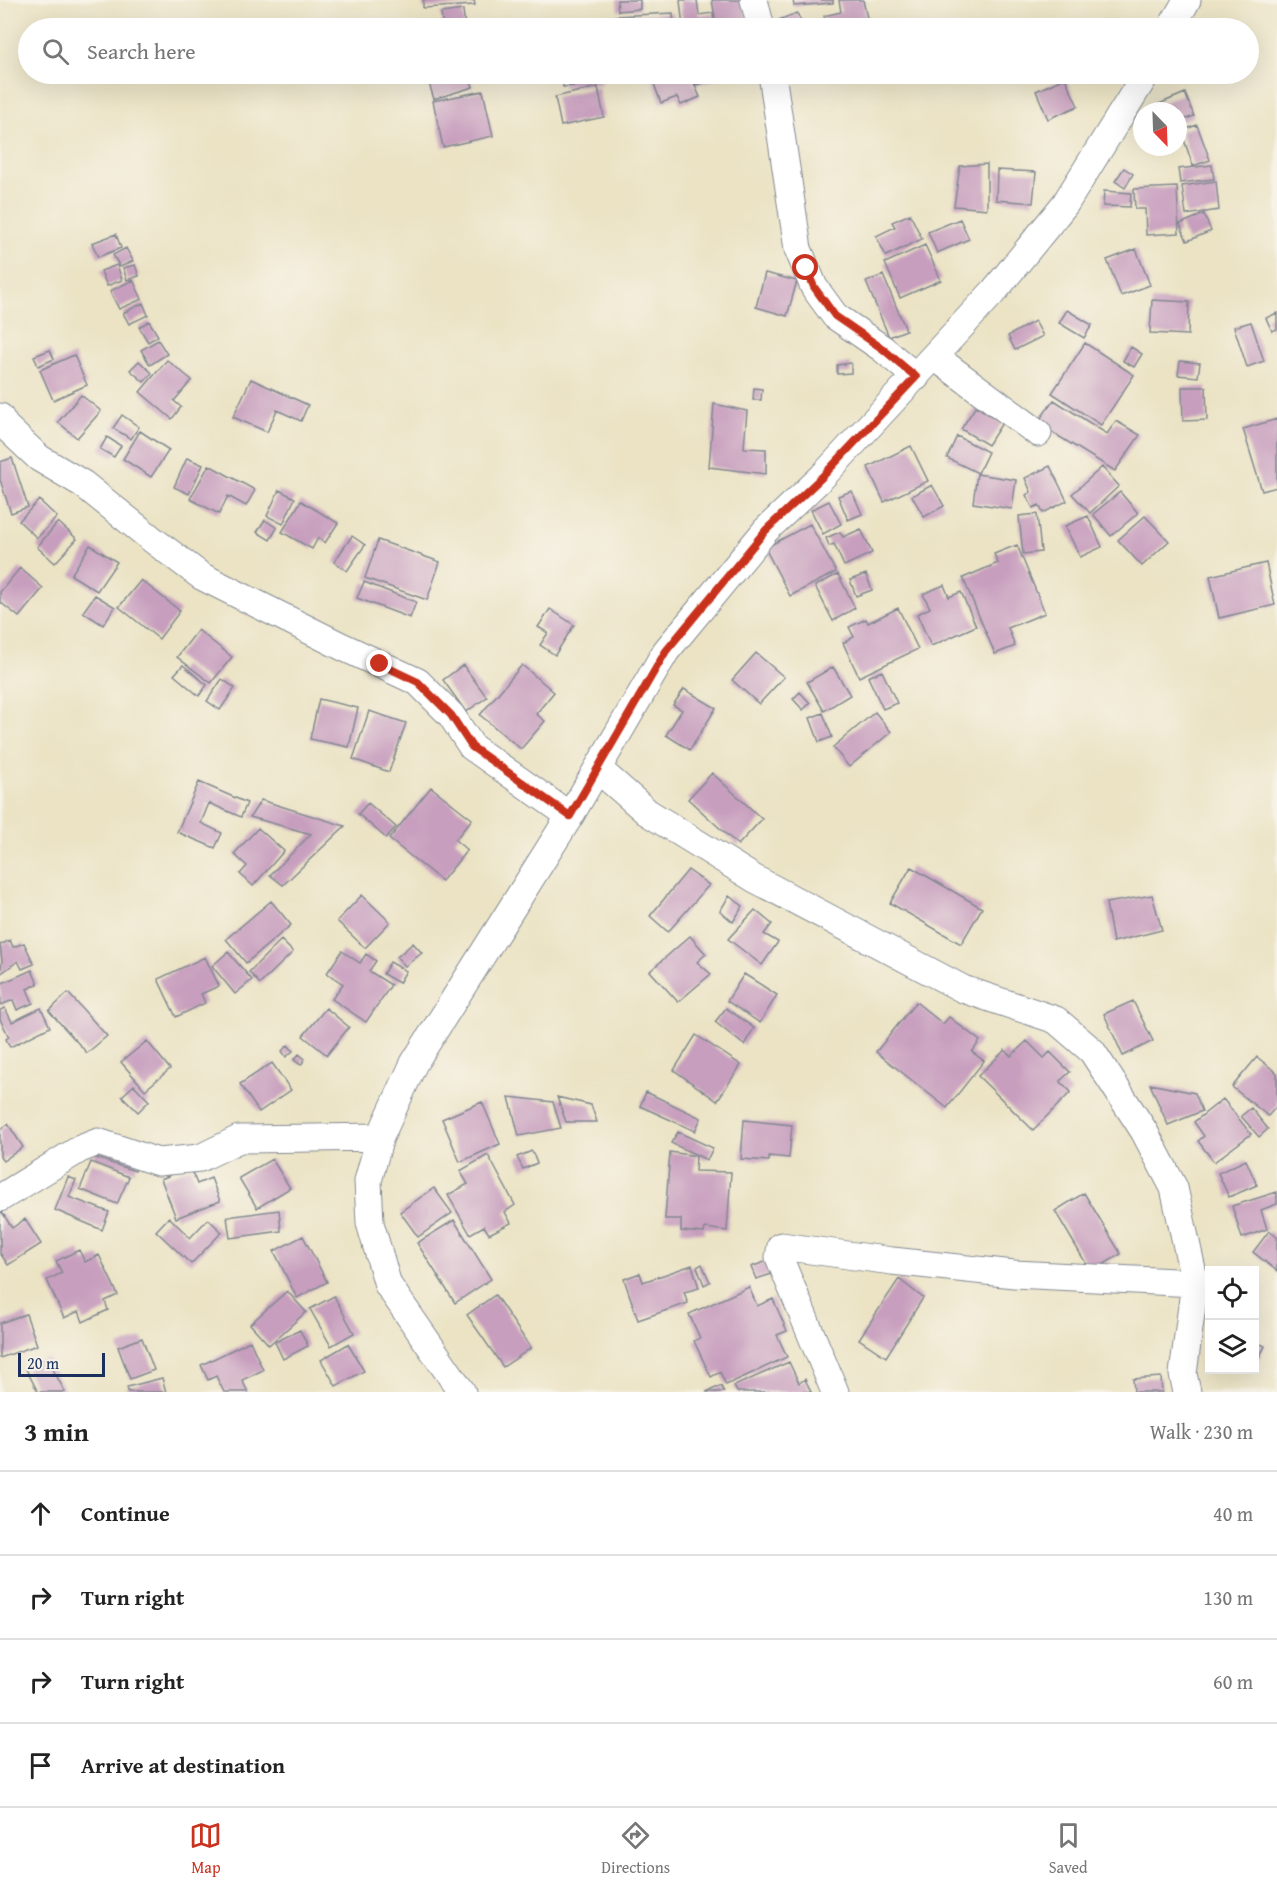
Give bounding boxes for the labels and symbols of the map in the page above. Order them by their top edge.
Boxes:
north arrow [1133,102,1187,156]
route start [792,254,818,280]
route end [366,650,392,676]
scale bar [18,1350,105,1378]

